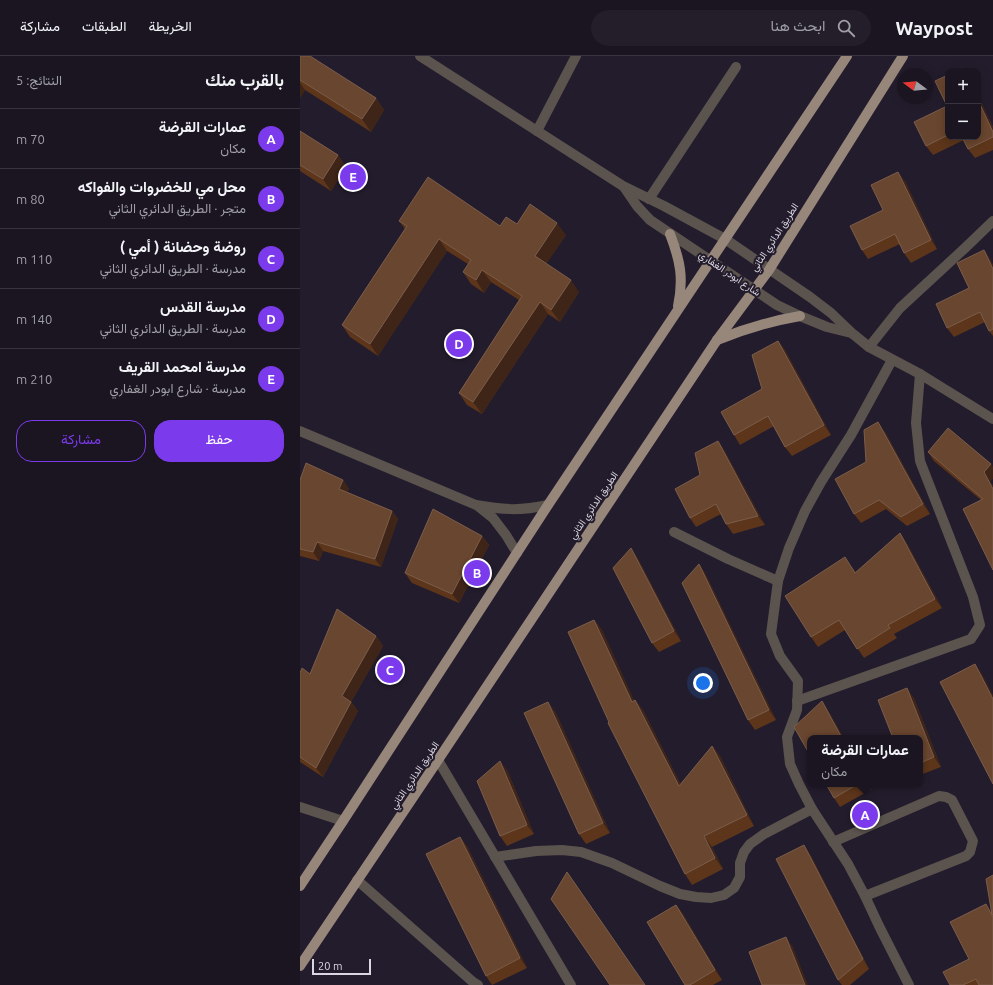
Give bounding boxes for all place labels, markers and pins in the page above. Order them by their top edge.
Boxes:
pin: E [340,162,366,192]
pin: D [446,329,472,359]
pin: B [464,558,490,588]
pin: C [377,655,403,685]
pin: A [852,800,878,830]

